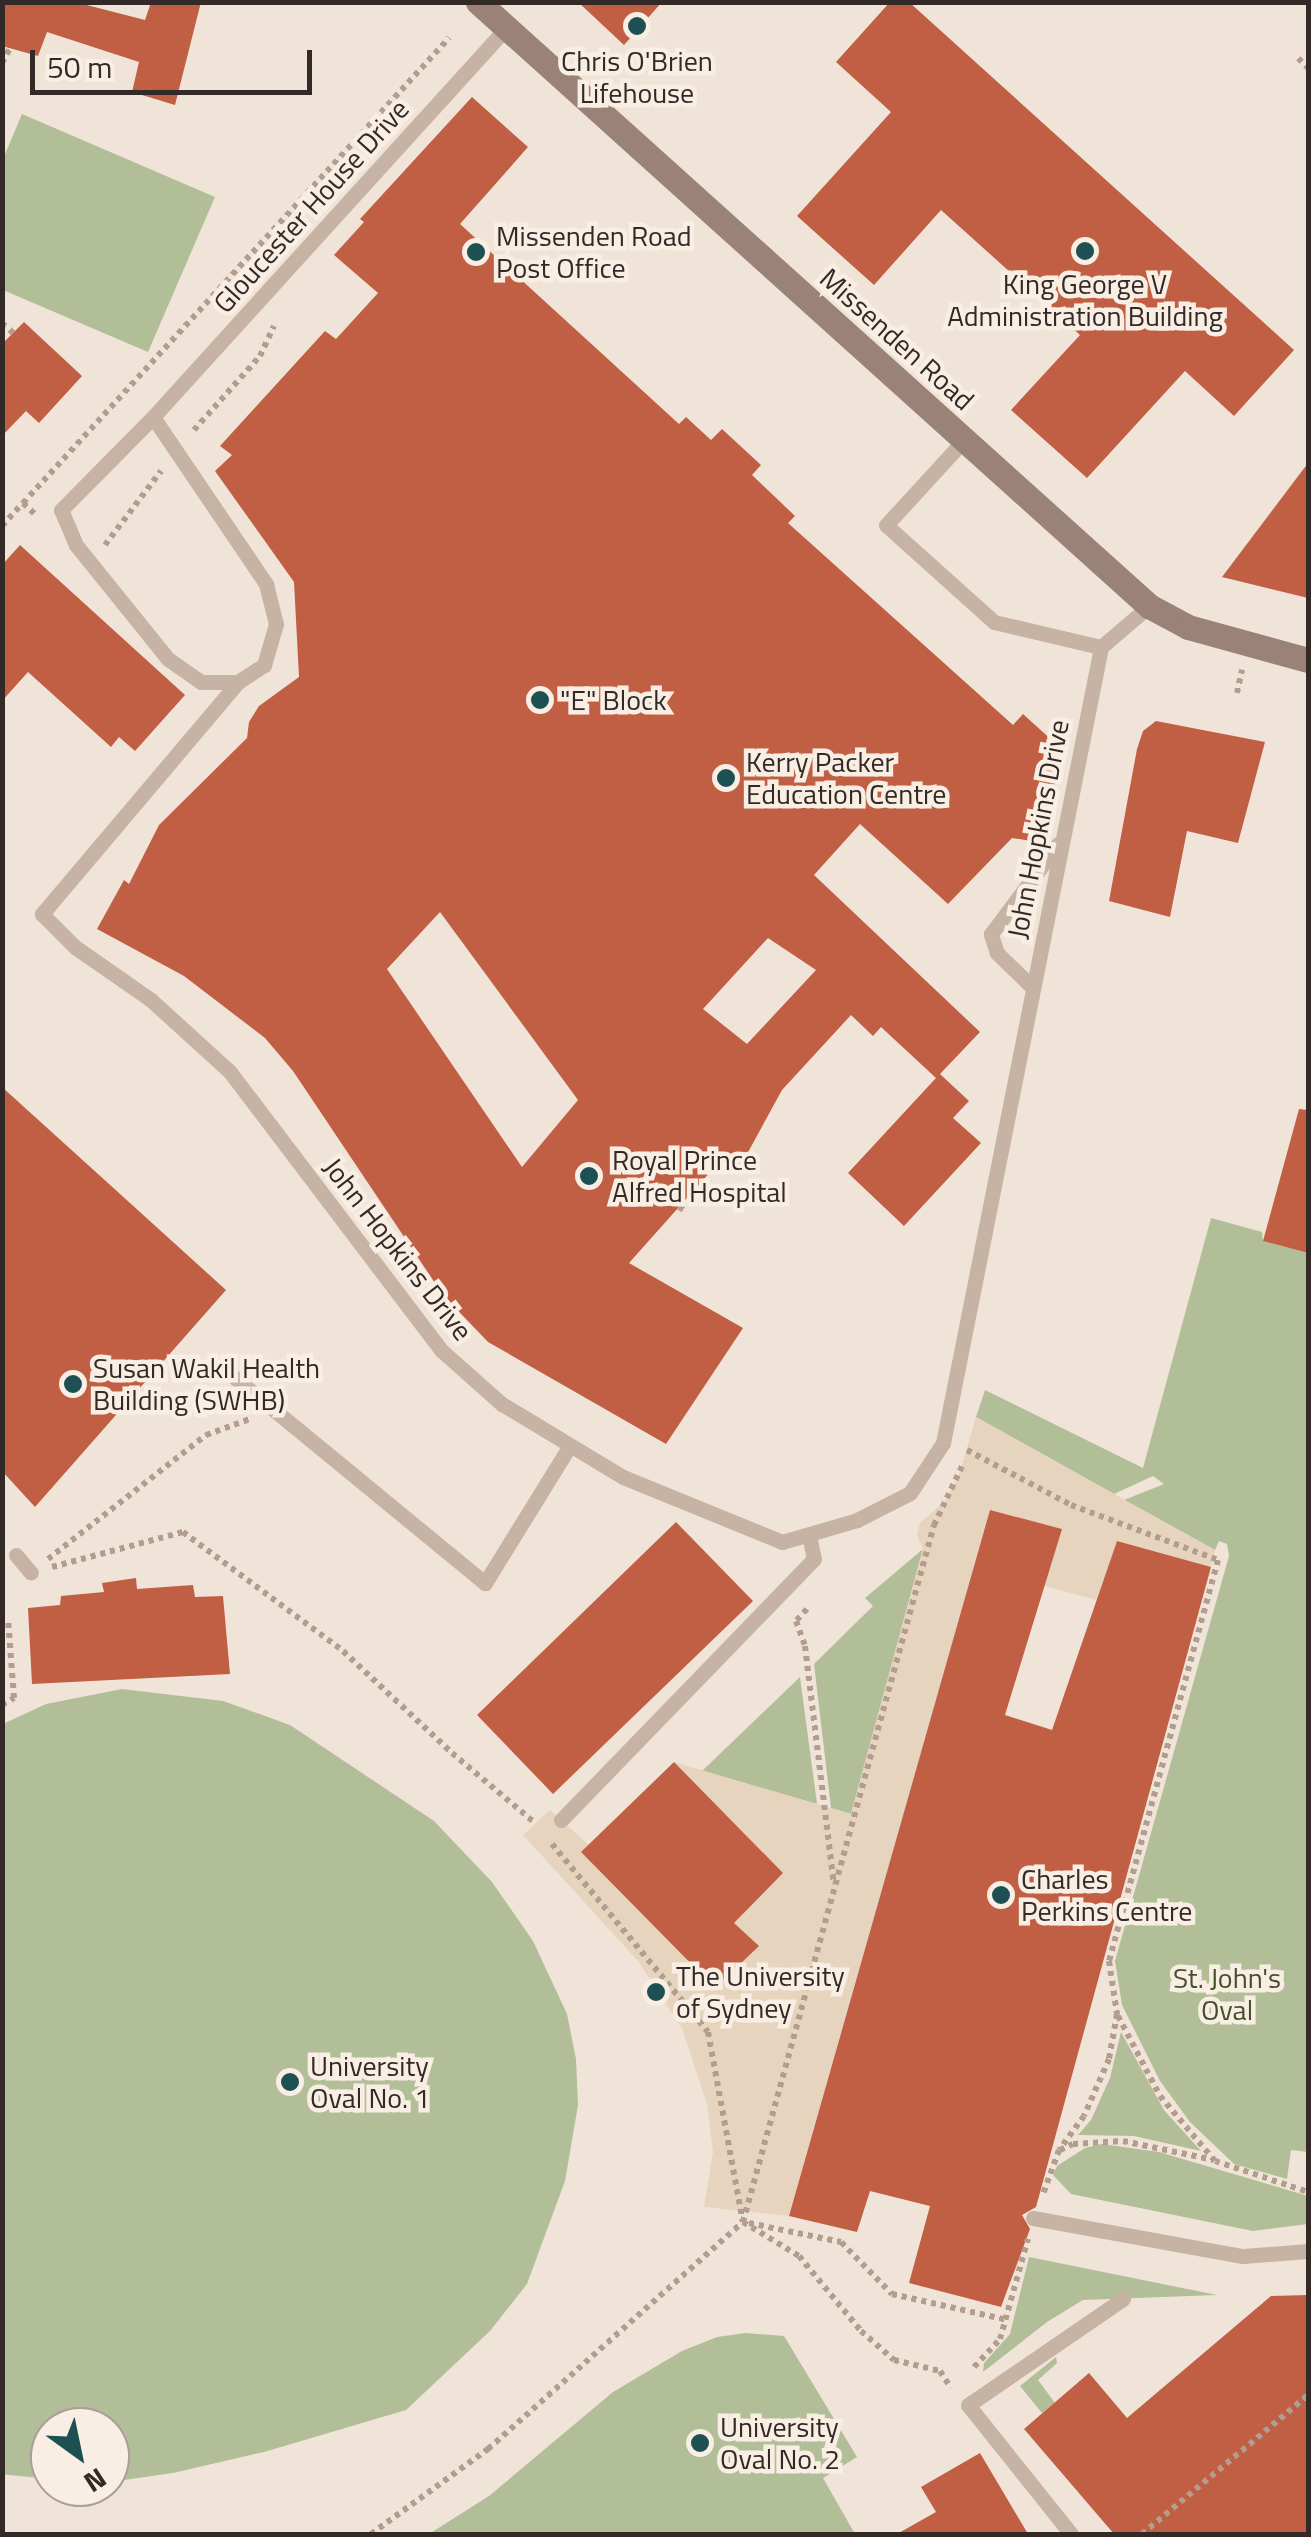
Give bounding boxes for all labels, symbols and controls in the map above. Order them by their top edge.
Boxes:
marker: Chris O'Brien Lifehouse [624,13,650,39]
scale bar [35,30,318,92]
text: 50 m [47,44,112,90]
place label: Chris O'Brien Lifehouse [561,44,713,110]
street label: Gloucester House Drive [206,92,416,320]
place label: Missenden Road Post Office [496,219,692,285]
marker: King George V Administration Building [1074,240,1096,262]
marker: Missenden Road Post Office [465,241,487,263]
street label: Missenden Road [813,261,981,417]
place label: King George V Administration Building [947,267,1223,333]
place label: "E" Block [560,683,667,717]
marker: "E" Block [529,689,551,711]
street label: John Hopkins Drive [1000,717,1076,941]
place label: Kerry Packer Education Centre [746,745,947,811]
marker: Kerry Packer Education Centre [715,767,737,789]
place label: Royal Prince Alfred Hospital [612,1143,787,1209]
street label: John Hopkins Drive [316,1151,480,1347]
marker: Royal Prince Alfred Hospital [576,1163,602,1189]
place label: Susan Wakil Health Building (SWHB) [93,1351,320,1417]
marker: Susan Wakil Health Building (SWHB) [62,1373,84,1395]
place label: Charles Perkins Centre [1021,1862,1192,1928]
marker: Charles Perkins Centre [990,1884,1012,1906]
place label: The University of Sydney [676,1959,845,2025]
park label: St. John's Oval [1173,1961,1281,2027]
marker: The University of Sydney [645,1981,667,2003]
place label: University Oval No. 1 [310,2049,430,2115]
marker: University Oval No. 1 [279,2071,301,2093]
north arrow [30,2407,130,2507]
place label: University Oval No. 2 [720,2410,840,2476]
marker: University Oval No. 2 [689,2432,711,2454]
text: N [76,2458,115,2504]

